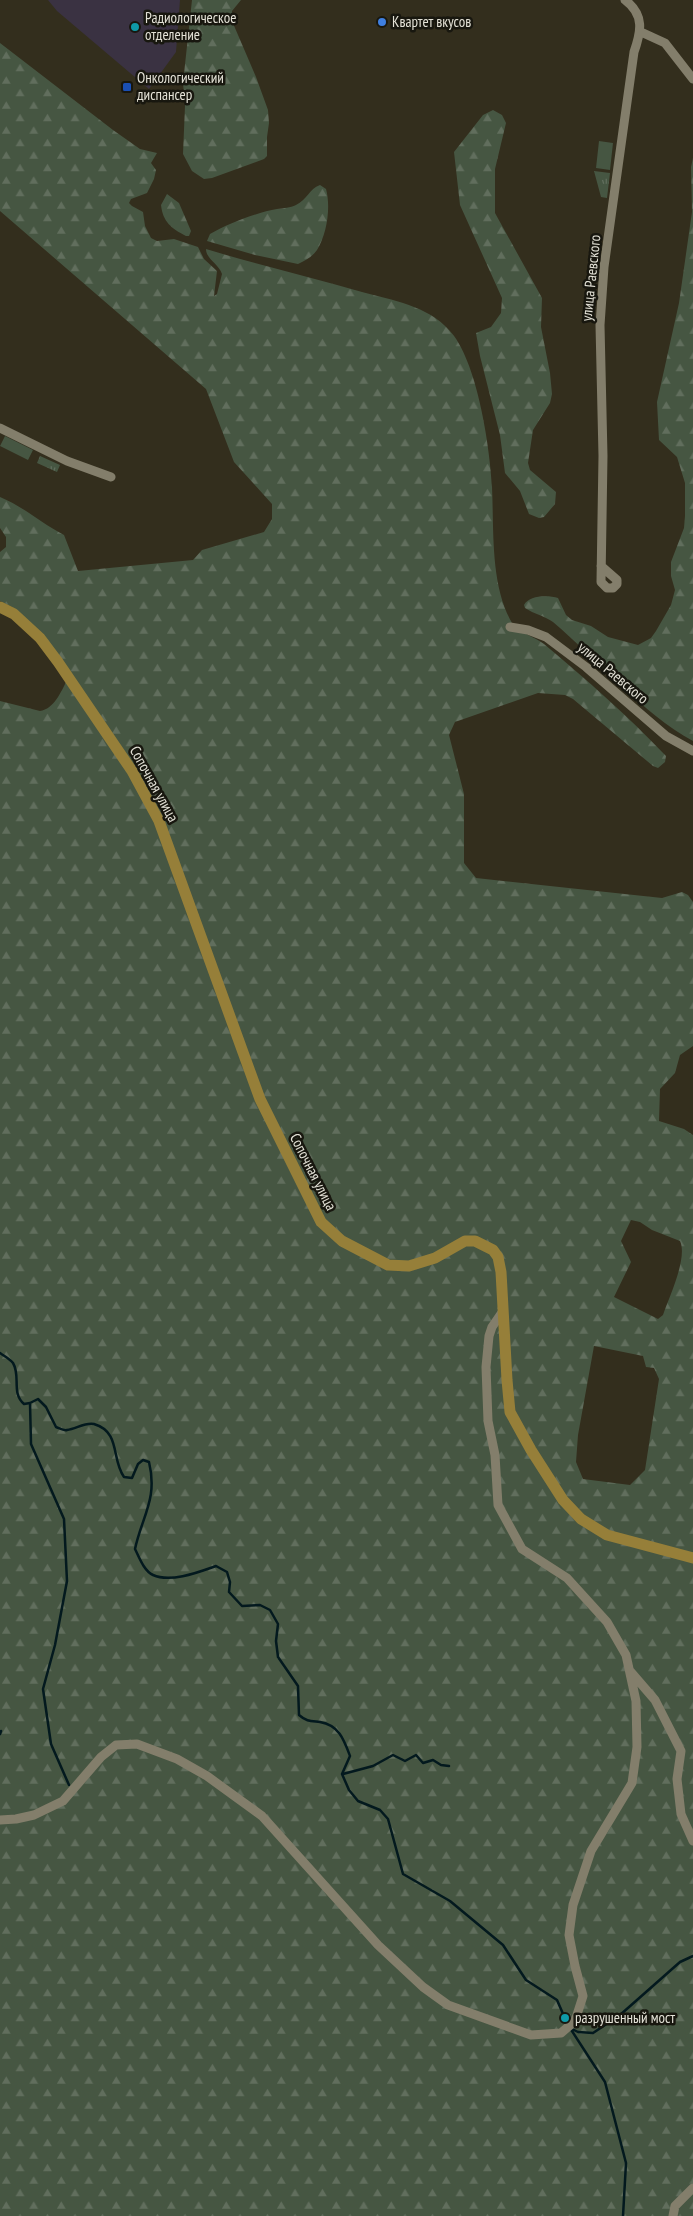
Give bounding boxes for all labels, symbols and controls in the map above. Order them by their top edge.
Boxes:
place label: Радиологическое отделение [145,8,236,44]
place label: Квартет вкусов [392,12,471,31]
marker: Квартет вкусов [376,16,388,28]
marker: Радиологическое отделение [129,21,141,33]
place label: Онкологический диспансер [137,68,224,104]
marker: Онкологический диспансер [121,81,133,93]
street label: улица Раевского [577,234,604,322]
street label: улица Раевского [574,637,653,708]
street label: Сопочная улица [126,742,183,825]
street label: Сопочная улица [286,1130,341,1214]
place label: разрушенный мост [575,2008,675,2027]
marker: разрушенный мост [559,2012,571,2024]

